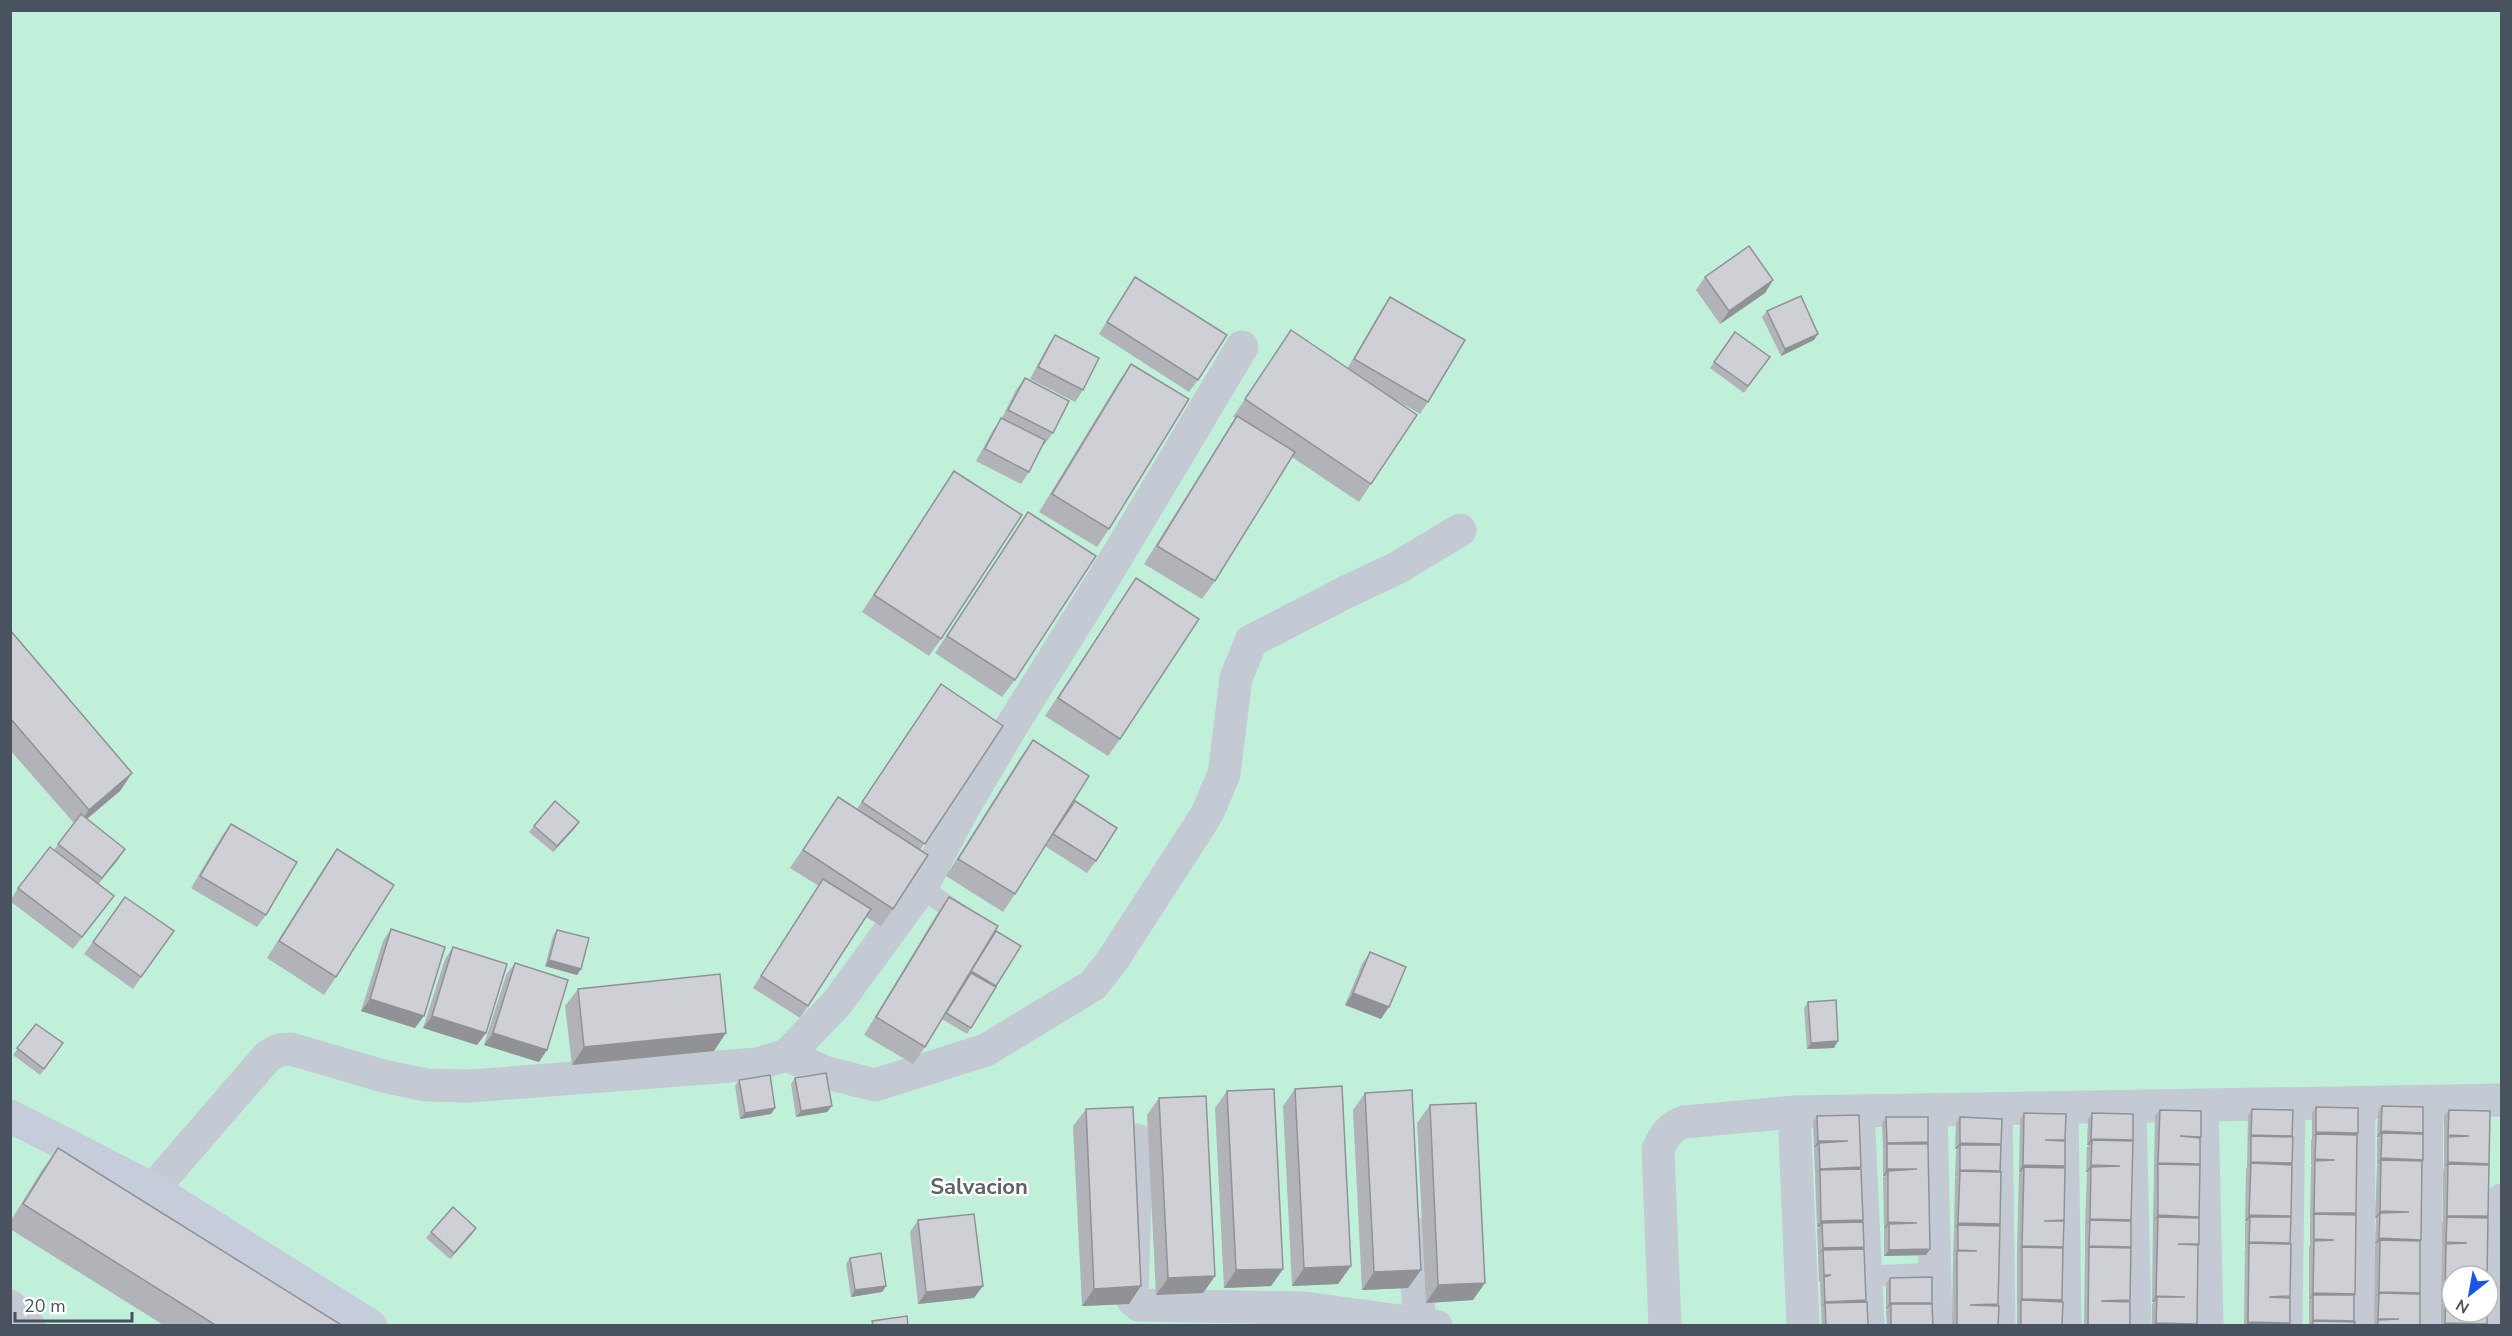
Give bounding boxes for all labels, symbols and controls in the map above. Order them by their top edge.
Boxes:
district label: Salvacion [930,1172,1028,1202]
north arrow [2440,1264,2500,1324]
scale bar [15,1285,132,1323]
text: N [2452,1293,2474,1319]
text: 20 m [24,1294,66,1318]

